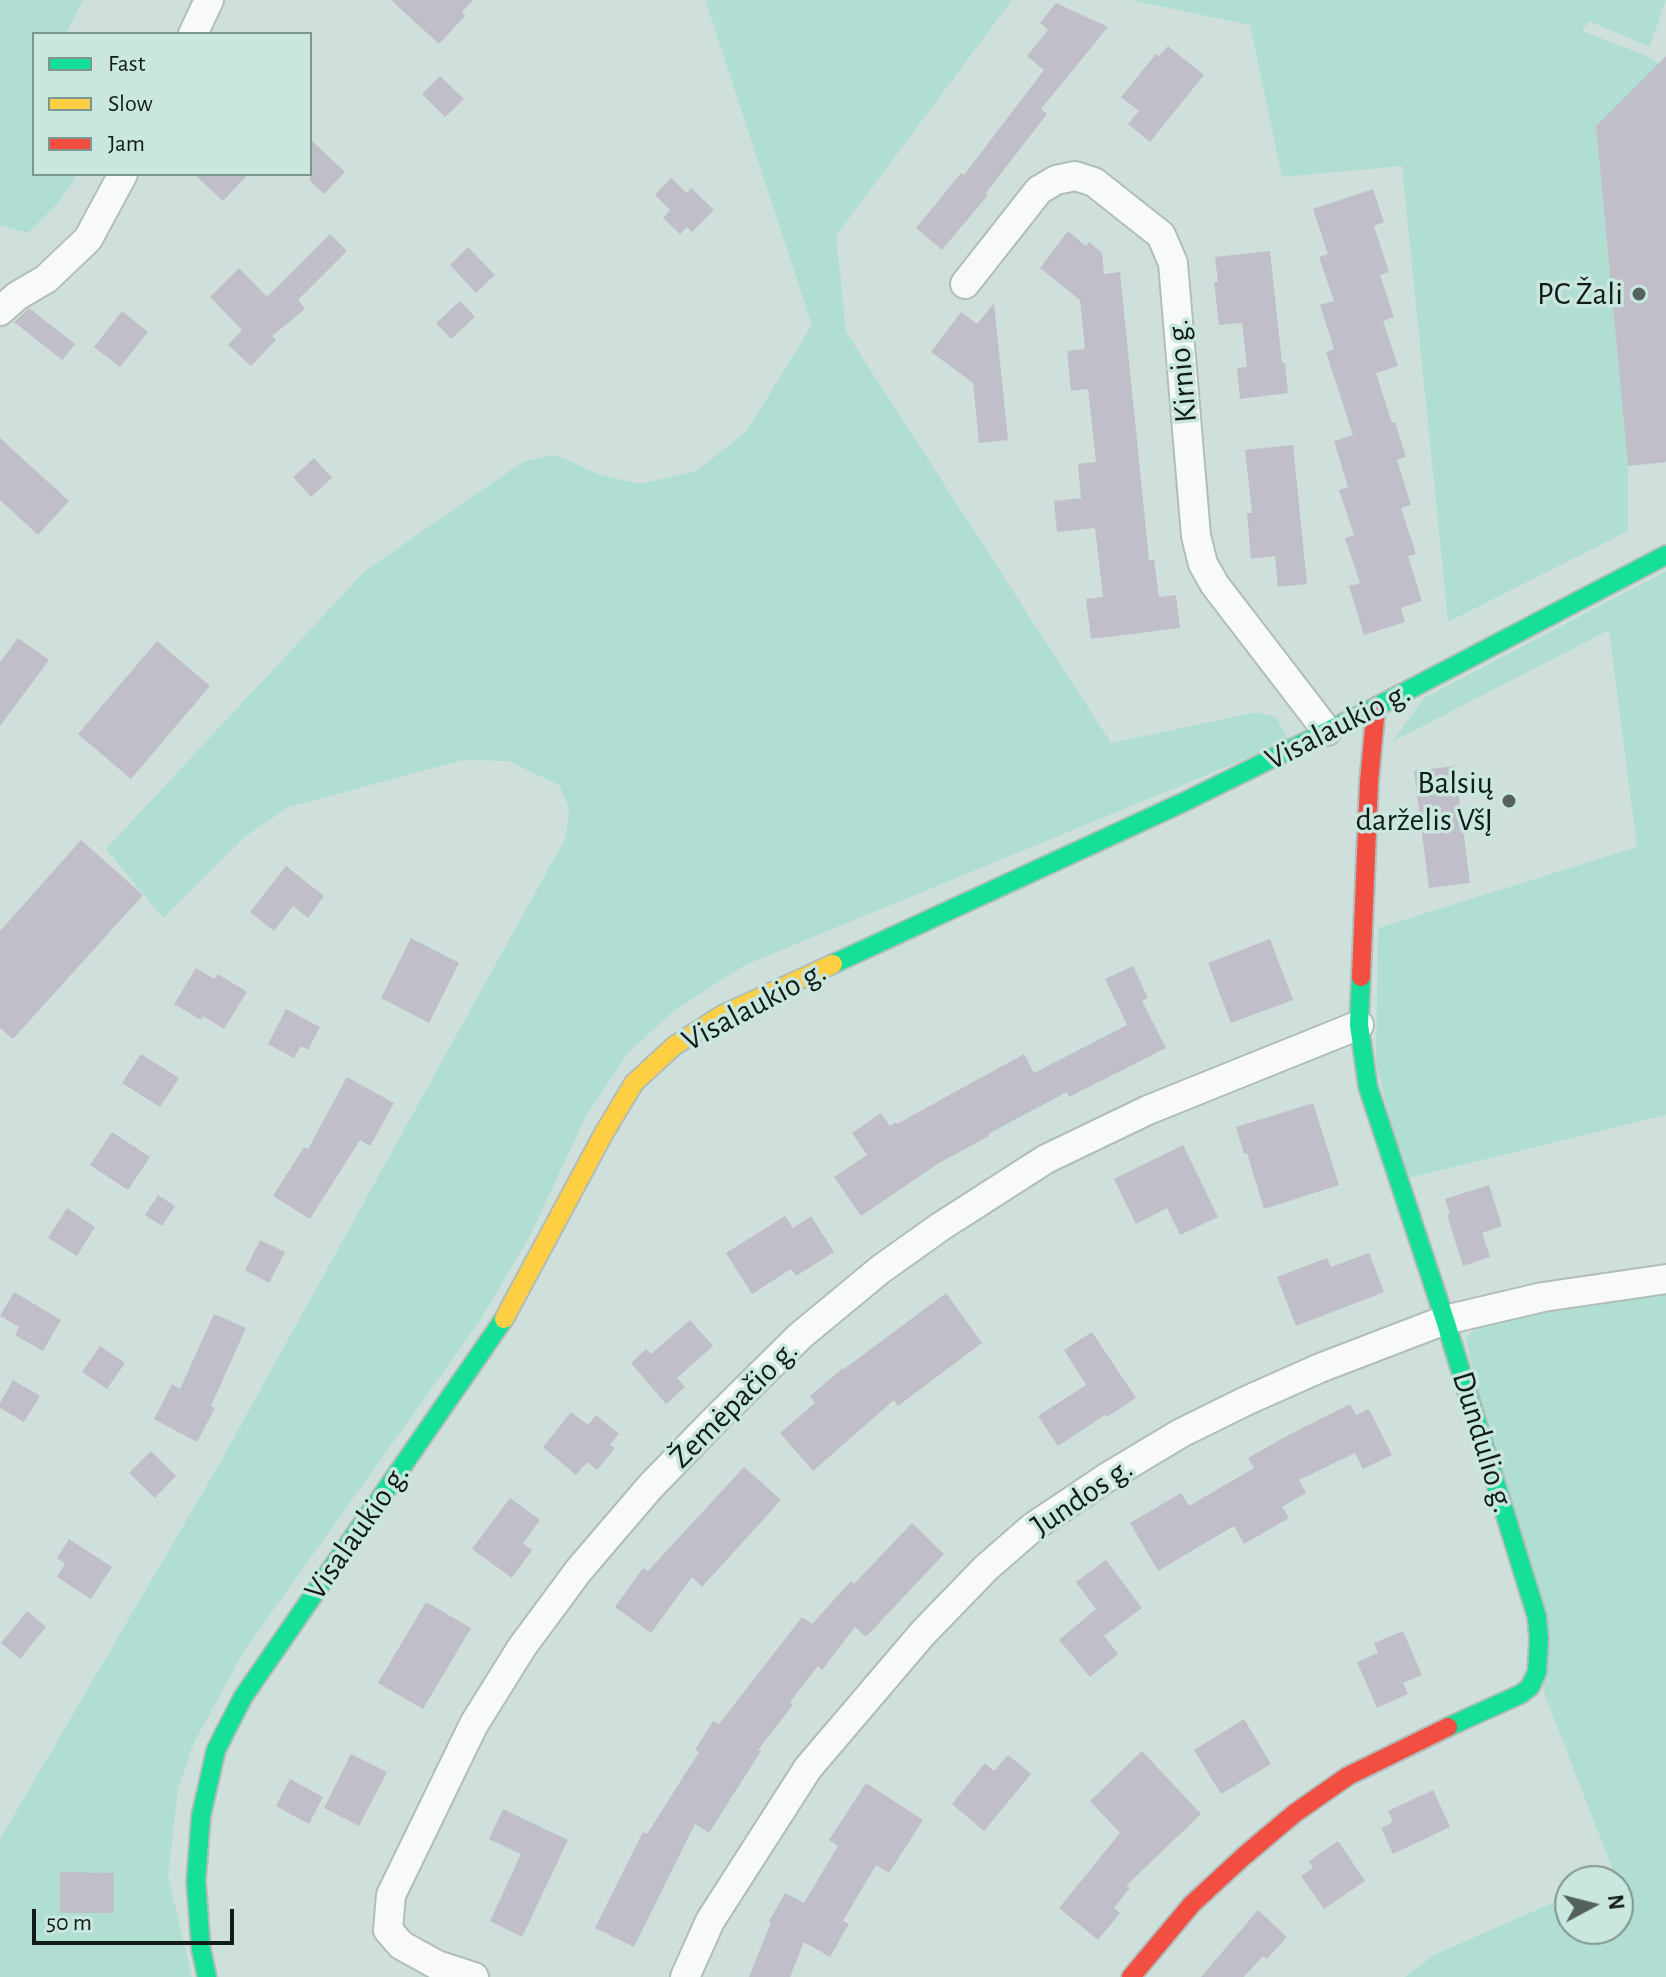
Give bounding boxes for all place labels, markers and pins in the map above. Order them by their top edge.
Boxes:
place label: PC Žali [1537,275,1623,313]
marker: PC Žali [1630,285,1648,303]
place label: Balsių darželis VšĮ [1355,764,1493,839]
marker: Balsių darželis VšĮ [1500,792,1518,810]

